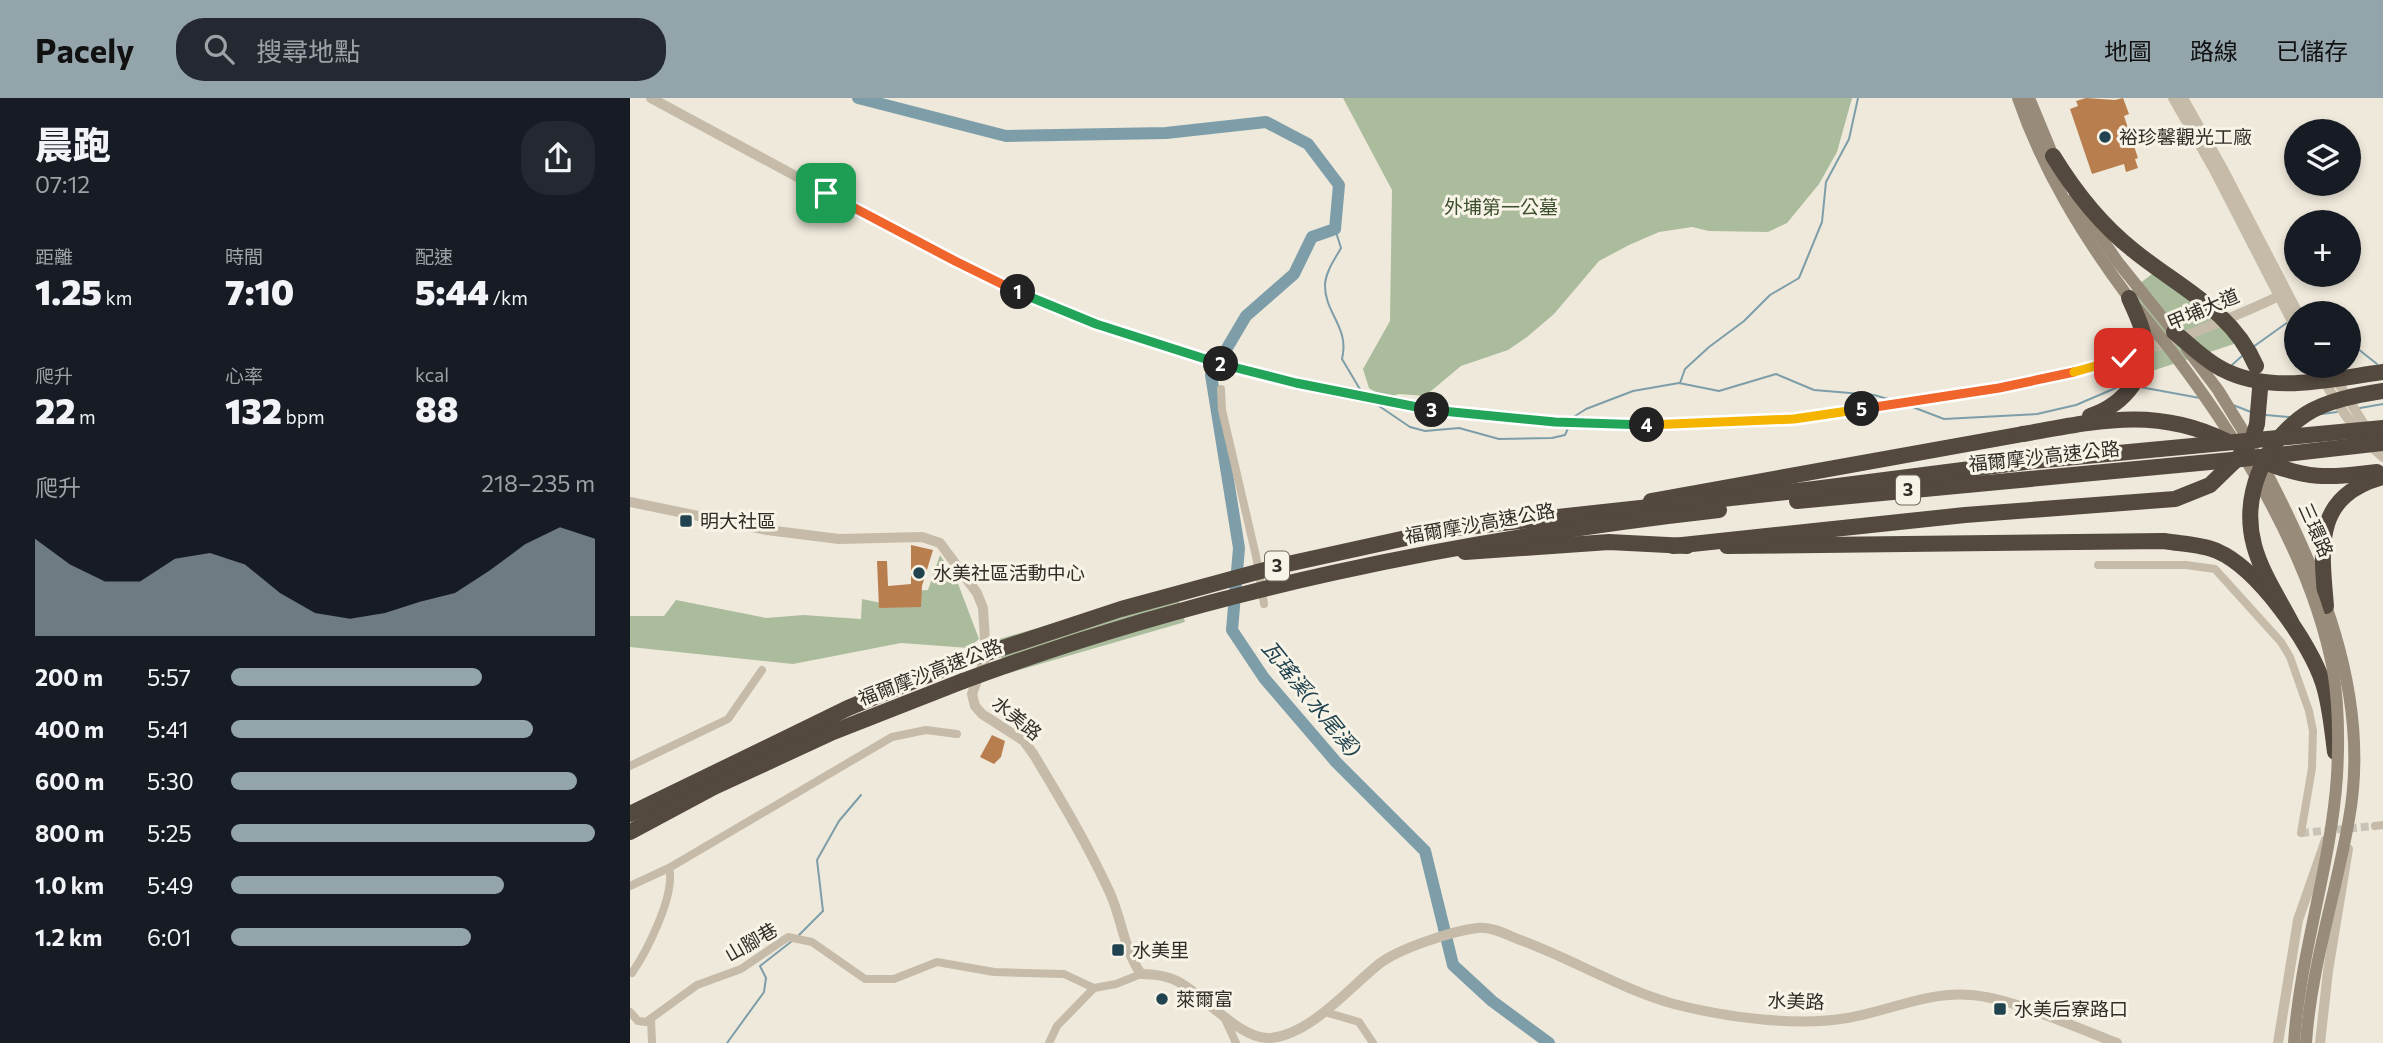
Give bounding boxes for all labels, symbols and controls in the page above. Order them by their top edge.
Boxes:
search box [176,18,666,81]
text: Pacely [35,29,134,70]
icon: search [200,30,238,68]
text: 搜尋地點 [256,35,360,66]
text: 地圖 [2104,36,2152,65]
text: 路線 [2190,36,2238,65]
text: 已儲存 [2276,36,2348,65]
map controls [2284,119,2361,378]
button: layers [2284,119,2361,196]
text: 晨跑 [35,120,111,167]
button: share [521,121,595,195]
place label: 裕珍馨觀光工廠 [2119,125,2252,148]
marker: 裕珍馨觀光工廠 [2097,129,2113,145]
pin [796,163,856,223]
text: 07:12 [35,170,90,198]
icon: arrive [807,174,845,212]
park label: 外埔第一公墓 [1444,195,1558,218]
button: + [2284,210,2361,287]
text: 距離 [35,245,73,268]
text: 時間 [225,245,263,268]
text: 配速 [415,245,453,268]
text: 1.25 [35,269,102,312]
text: 7:10 [225,269,294,312]
text: 5:44 [415,269,489,312]
pin: 1 [1000,274,1036,310]
text: 1 [1013,280,1022,303]
street label: 甲埔大道 [2163,283,2242,334]
text: km [102,286,132,309]
text: /km [489,286,528,309]
button: − [2284,301,2361,378]
pin [2094,328,2154,388]
icon: check [2105,339,2143,377]
pin: 2 [1204,346,1238,382]
text: 2 [1215,352,1226,375]
text: kcal [415,363,449,386]
text: 爬升 [35,364,73,387]
text: 心率 [225,364,263,387]
text: 88 [415,386,459,429]
text: 22 [35,388,75,431]
text: 132 [225,388,282,431]
pin: 3 [1414,392,1450,428]
pin: 5 [1844,392,1880,426]
text: 5 [1856,397,1867,420]
text: 3 [1426,398,1437,421]
text: m [75,405,96,428]
text: bpm [282,405,325,428]
pin: 4 [1630,408,1664,442]
text: 4 [1641,413,1652,436]
street label: 福爾摩沙高速公路 [1967,436,2121,475]
text: 218–235 m [481,469,595,497]
text: 爬升 [35,473,81,501]
road number: 3 [1896,476,1920,504]
street label: 福爾摩沙高速公路 [1403,498,1557,547]
street label: 三環路 [2294,499,2339,561]
place label: 明大社區 [700,509,776,532]
marker: 明大社區 [678,513,694,529]
road number: 3 [1265,552,1289,580]
place label: 水美社區活動中心 [933,561,1085,584]
marker: 水美社區活動中心 [911,565,927,581]
street label: 福爾摩沙高速公路 [855,634,1005,710]
water label: 瓦瑤溪(水尾溪) [1258,635,1367,761]
text: 200 m [35,663,103,691]
text: 5:57 [147,663,191,691]
street label: 水美路 [988,691,1047,744]
text: 400 m [35,715,104,743]
text: 5:41 [147,715,189,743]
text: 600 m [35,767,104,795]
text: 5:30 [147,767,194,795]
text: 800 m [35,819,104,847]
text: 5:25 [147,819,192,847]
text: 1.0 km [35,871,104,899]
text: 5:49 [147,871,193,899]
street label: 山腳巷 [720,917,781,966]
text: 1.2 km [35,923,102,951]
text: 6:01 [147,923,191,951]
place label: 水美里 [1132,938,1189,961]
marker: 水美里 [1110,942,1126,958]
place label: 萊爾富 [1176,987,1233,1010]
street label: 水美路 [1767,988,1825,1013]
marker: 萊爾富 [1154,991,1170,1007]
place label: 水美后寮路口 [2014,997,2128,1020]
marker: 水美后寮路口 [1992,1001,2008,1017]

